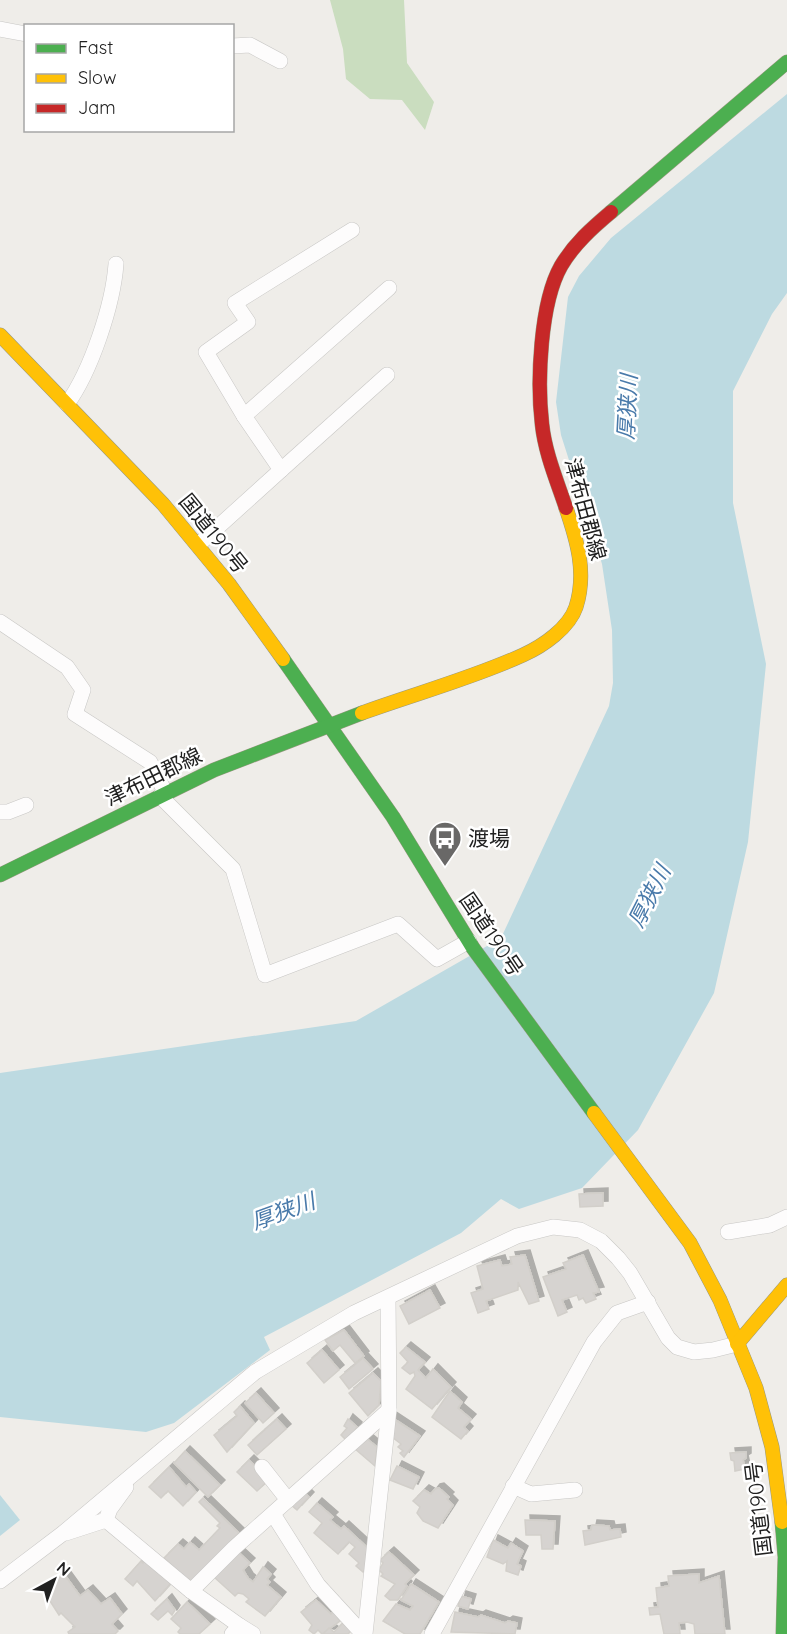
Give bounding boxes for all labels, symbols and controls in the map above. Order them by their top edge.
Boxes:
legend [24,24,234,132]
text: Fast [78,36,113,59]
text: Slow [78,66,116,89]
text: Jam [78,96,116,119]
water label: 厚狭川 [611,371,643,441]
street label: 津布田郡線 [560,455,612,563]
street label: 国道190号 [174,488,254,578]
street label: 津布田郡線 [100,741,206,811]
bus stop icon: 渡場 [427,820,463,867]
place label: 渡場 [468,825,510,851]
water label: 厚狭川 [622,858,677,932]
street label: 国道190号 [455,887,529,981]
water label: 厚狭川 [247,1186,321,1235]
street label: 国道190号 [739,1460,777,1558]
north arrow [24,1550,84,1610]
text: N [53,1557,75,1580]

